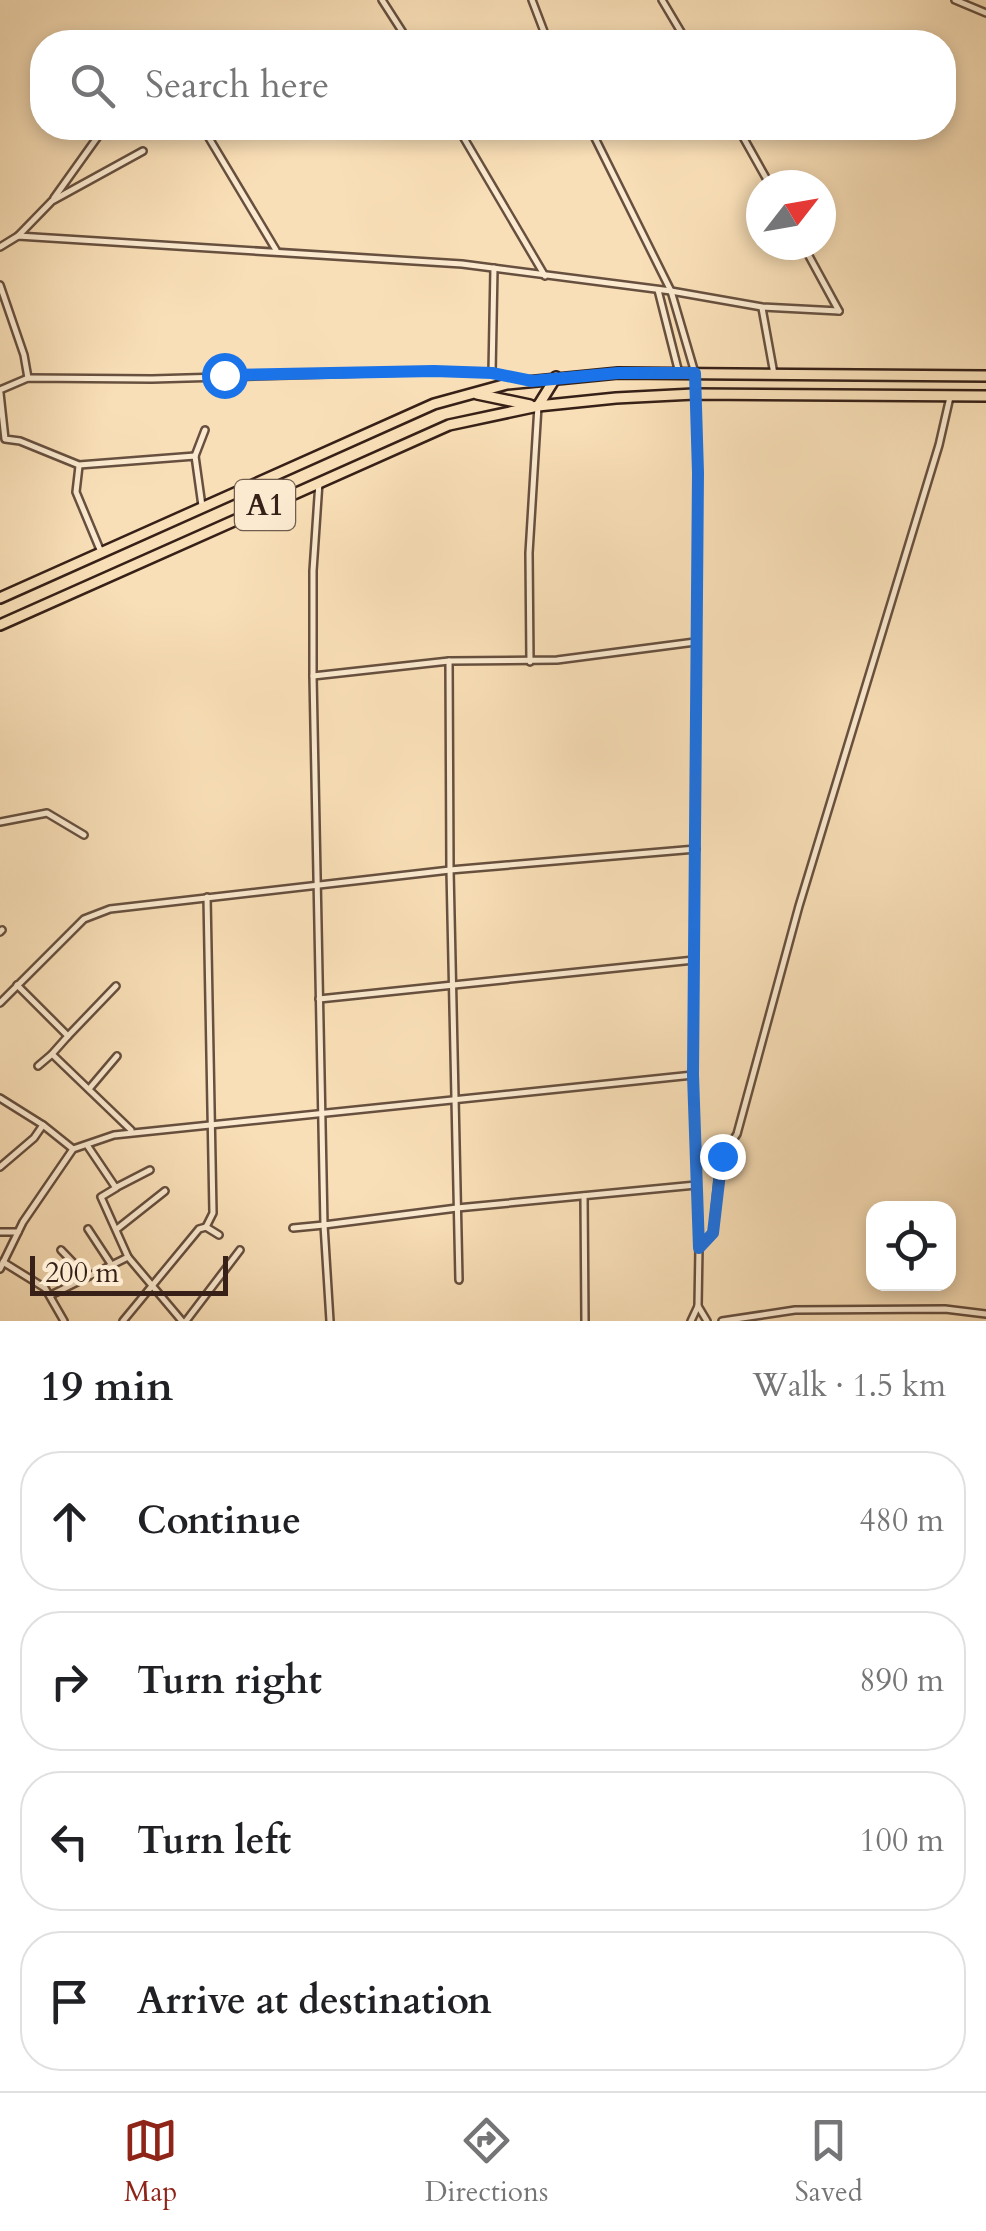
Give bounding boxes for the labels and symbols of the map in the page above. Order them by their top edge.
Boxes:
north arrow [746,170,836,260]
route start [202,353,248,399]
road number: A1 [235,480,295,530]
route end [700,1134,746,1180]
scale bar [30,1251,228,1296]

